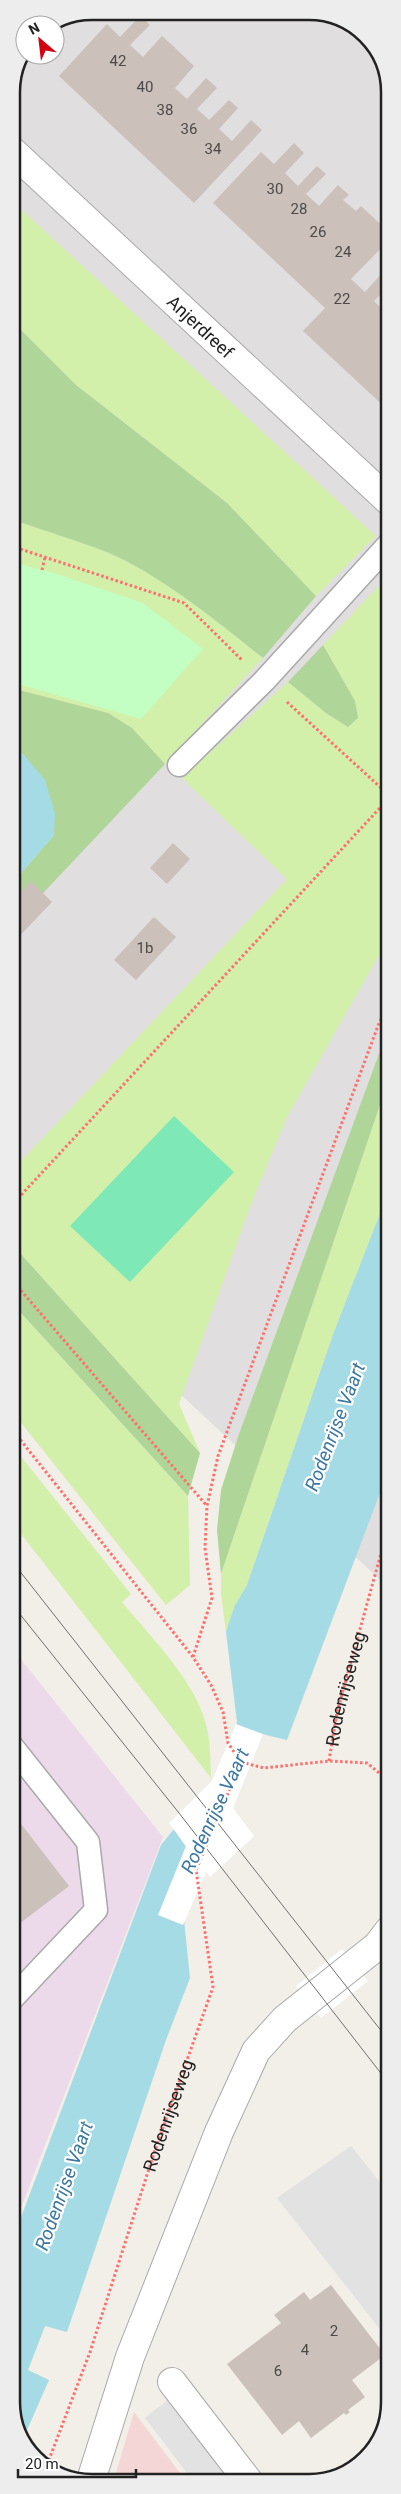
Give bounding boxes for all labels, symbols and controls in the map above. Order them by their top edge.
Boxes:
north arrow [15,15,65,65]
text: N [26,19,42,38]
house number: 42 [110,52,126,70]
house number: 40 [137,78,153,96]
house number: 38 [157,101,173,119]
house number: 36 [181,120,197,138]
house number: 34 [205,140,222,158]
house number: 30 [267,180,283,198]
house number: 28 [291,200,307,218]
house number: 26 [310,223,326,241]
house number: 24 [335,243,352,261]
street label: Anjerdreef [163,290,239,363]
house number: 22 [334,290,350,308]
house number: 1b [137,939,153,957]
water label: Rodenrijse Vaart [300,1359,370,1494]
street label: Rodenrijseweg [321,1629,369,1748]
water label: Rodenrijse Vaart [176,1744,254,1877]
street label: Rodenrijseweg [138,2056,197,2174]
water label: Rodenrijse Vaart [30,2118,98,2254]
house number: 2 [330,2322,338,2340]
house number: 4 [301,2341,310,2359]
house number: 6 [274,2362,282,2380]
scale bar [18,2446,135,2478]
text: 20 m [25,2455,59,2473]

